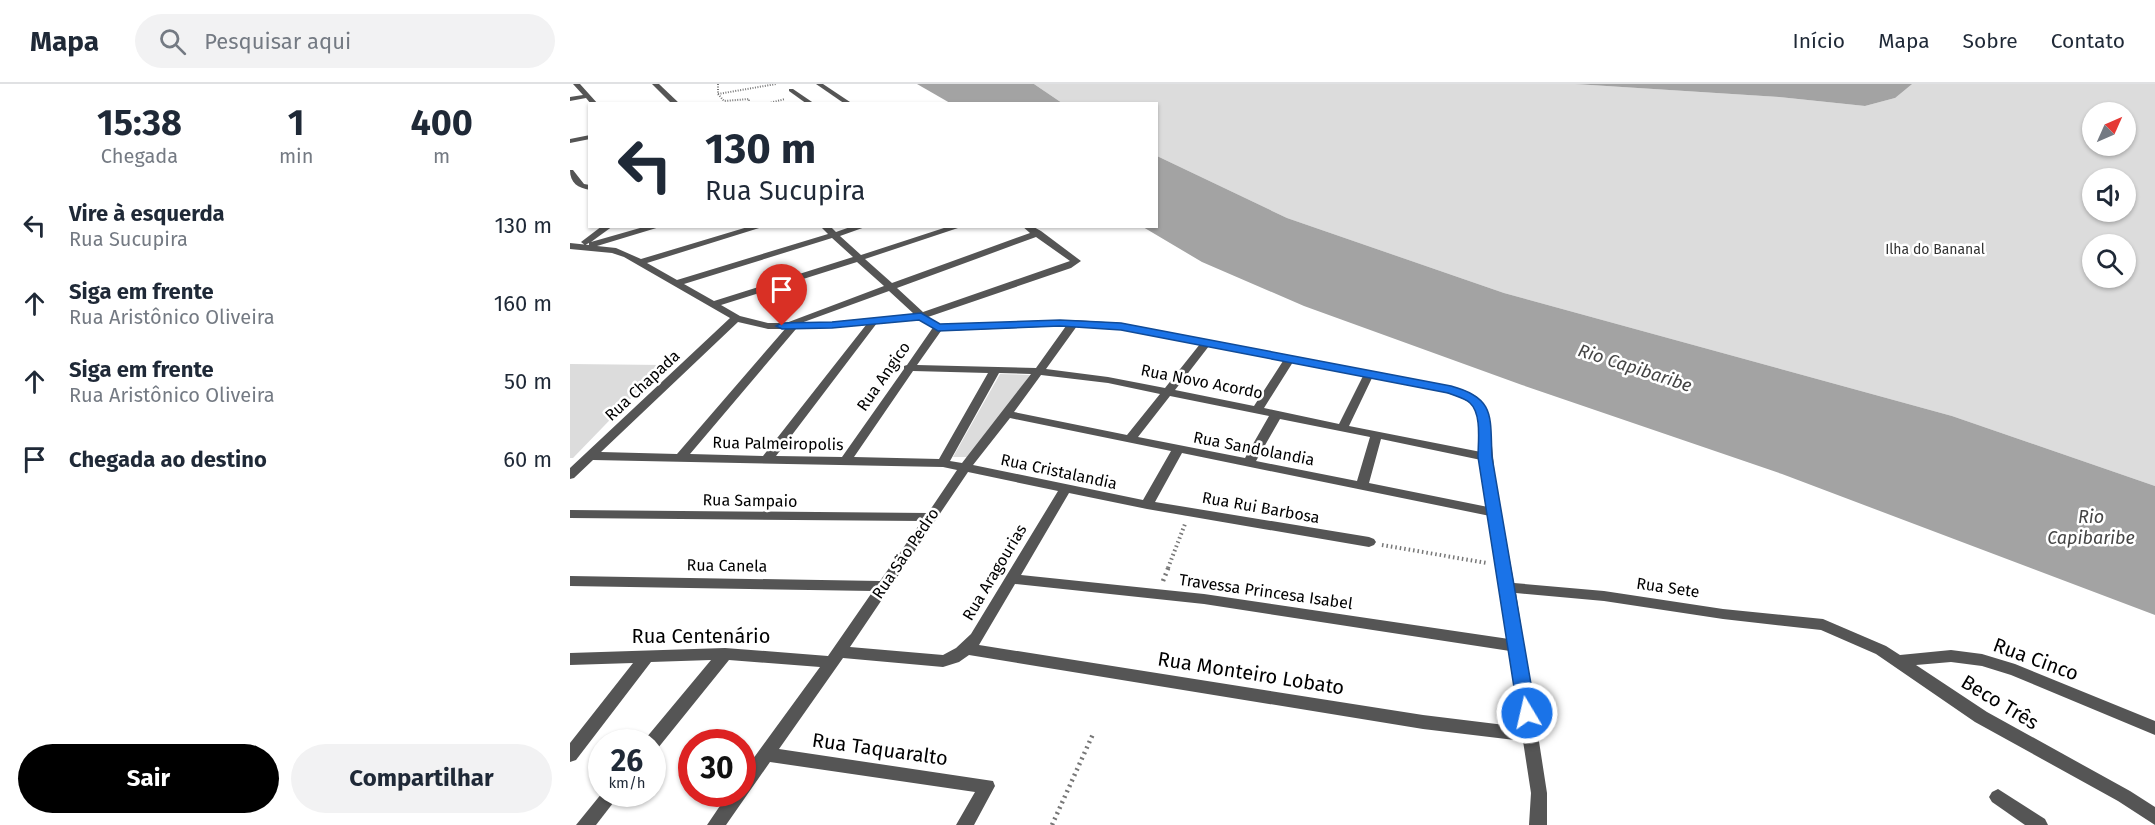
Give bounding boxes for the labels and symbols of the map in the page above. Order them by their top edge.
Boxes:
north arrow [2082,102,2136,156]
park label: Ilha do Bananal [1885,241,1985,258]
pin [756,264,807,326]
street label: Rua Angico [853,338,914,414]
water label: Rio Capibaribe [1575,339,1695,397]
street label: Rua Chapada [601,346,684,425]
street label: Rua Novo Acordo [1139,360,1265,403]
street label: Rua Sandolandia [1192,427,1316,470]
street label: Rua Palmeiropolis [712,433,844,454]
street label: Rua Cristalandia [999,450,1119,493]
street label: Rua Rui Barbosa [1201,488,1321,527]
street label: Rua Sampaio [702,490,798,511]
street label: Rua São Pedro [868,504,943,602]
water label: Rio Capibaribe [2047,506,2135,549]
street label: Rua Aragourias [958,521,1031,624]
street label: Rua Canela [686,555,768,576]
street label: Travessa Princesa Isabel [1178,570,1354,613]
street label: Rua Sete [1635,574,1701,601]
street label: Rua Centenário [632,624,770,648]
street label: Rua Cinco [1990,632,2082,686]
street label: Rua Monteiro Lobato [1156,646,1346,700]
street label: Beco Três [1957,669,2043,735]
position arrow [1495,681,1559,745]
street label: Rua Taquaralto [811,728,949,770]
speed limit sign: 30 [678,729,756,807]

